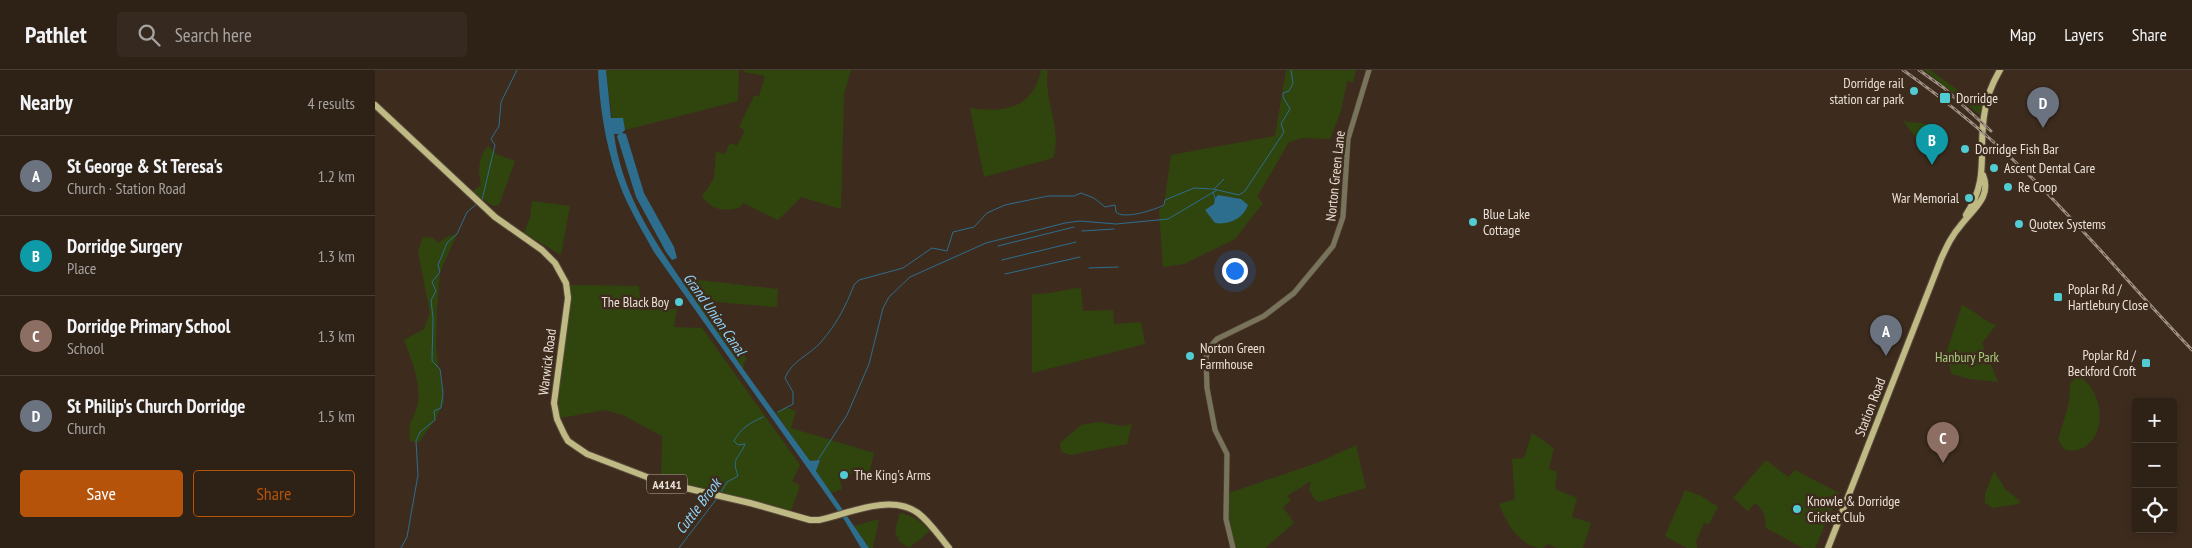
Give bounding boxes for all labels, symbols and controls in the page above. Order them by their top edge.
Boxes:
search box [117,12,467,57]
text: Pathlet [25,19,87,50]
icon: search [135,21,163,49]
text: Search here [175,23,252,47]
text: Map [2010,23,2036,46]
text: Layers [2064,23,2104,46]
text: Share [2132,23,2167,46]
place label: Dorridge rail station car park [1829,74,1905,108]
marker: Dorridge rail station car park [1908,85,1920,97]
pin: D [2027,87,2059,128]
text: Nearby [20,89,73,116]
place label: Dorridge [1956,89,1998,107]
marker: Dorridge [1938,91,1952,105]
text: 4 results [308,93,355,113]
pin: B [1916,124,1948,165]
street label: Norton Green Lane [1321,130,1349,222]
place label: Dorridge Fish Bar [1975,140,2059,158]
marker: Dorridge Fish Bar [1959,143,1971,155]
text: St George & St Teresa's [67,154,223,178]
place label: Ascent Dental Care [2004,159,2095,177]
marker: Ascent Dental Care [1988,162,2000,174]
text: A [32,166,40,186]
text: 1.2 km [318,166,355,186]
text: Church · Station Road [67,178,186,198]
place label: Re Coop [2018,178,2057,196]
marker: Re Coop [2002,181,2014,193]
place label: War Memorial [1892,189,1960,207]
marker: War Memorial [1963,192,1975,204]
place label: Blue Lake Cottage [1483,205,1530,239]
place label: Quotex Systems [2029,215,2106,233]
marker: Blue Lake Cottage [1467,216,1479,228]
marker: Quotex Systems [2013,218,2025,230]
text: Dorridge Surgery [67,234,182,258]
text: B [32,246,40,266]
text: 1.3 km [318,246,355,266]
text: Place [67,258,96,278]
your location [1222,258,1248,284]
water label: Grand Union Canal [680,269,751,360]
place label: Poplar Rd / Hartlebury Close [2068,280,2148,314]
marker: Poplar Rd / Hartlebury Close [2052,291,2064,303]
place label: The Black Boy [602,293,670,311]
marker: The Black Boy [673,296,685,308]
text: Dorridge Primary School [67,314,230,338]
pin: A [1870,315,1902,356]
text: C [32,326,40,346]
text: 1.3 km [318,326,355,346]
street label: Warwick Road [534,328,560,396]
text: School [67,338,104,358]
place label: Norton Green Farmhouse [1200,339,1265,373]
place label: Poplar Rd / Beckford Croft [2068,346,2137,380]
park label: Hanbury Park [1935,348,1999,366]
marker: Norton Green Farmhouse [1184,350,1196,362]
marker: Poplar Rd / Beckford Croft [2140,357,2152,369]
street label: Station Road [1851,375,1889,439]
text: St Philip's Church Dorridge [67,394,245,418]
map controls [2132,398,2177,533]
button: + [2132,398,2177,443]
text: D [32,406,40,426]
text: 1.5 km [318,406,355,426]
text: Church [67,418,105,438]
pin: C [1927,422,1959,463]
button: − [2132,443,2177,488]
place label: The King's Arms [854,466,931,484]
marker: The King's Arms [838,469,850,481]
button: Save [20,470,183,517]
button: Share [193,470,355,517]
water label: Cuttle Brook [671,473,726,537]
road number: A4141 [647,474,687,494]
button: locate [2132,488,2177,533]
place label: Knowle & Dorridge Cricket Club [1807,492,1900,526]
marker: Knowle & Dorridge Cricket Club [1791,503,1803,515]

